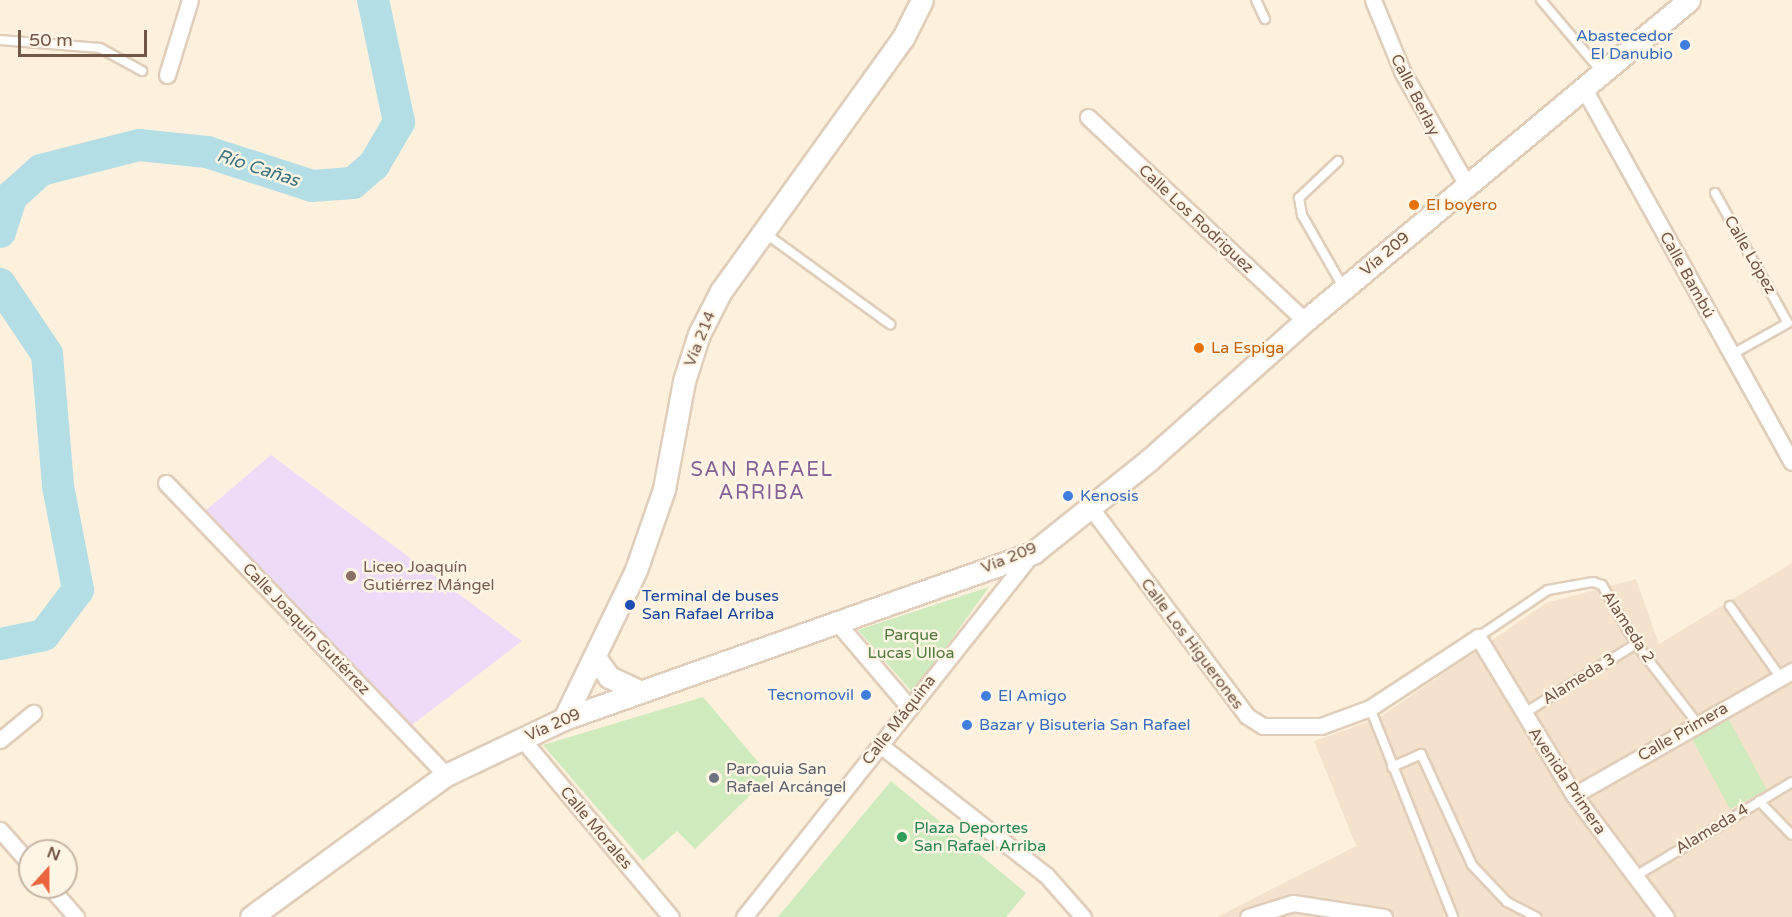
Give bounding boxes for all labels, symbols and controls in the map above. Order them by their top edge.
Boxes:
scale bar [21,18,150,56]
place label: Abastecedor El Danubio [1576,26,1673,64]
text: 50 m [29,29,73,51]
marker: Abastecedor El Danubio [1678,38,1692,52]
street label: Calle Berlay [1386,51,1444,139]
water label: Río Cañas [214,145,302,191]
street label: Calle Los Rodriguez [1135,161,1257,277]
place label: El boyero [1426,195,1497,215]
marker: El boyero [1407,198,1421,212]
street label: Calle López [1720,212,1780,298]
street label: Vía 209 [1357,228,1413,280]
street label: Calle Bambú [1655,228,1719,322]
street label: Vía 214 [680,308,720,370]
place label: La Espiga [1211,338,1284,358]
marker: La Espiga [1192,341,1206,355]
district label: SAN RAFAEL ARRIBA [691,459,833,506]
place label: Kenosis [1080,486,1139,506]
marker: Kenosis [1061,489,1075,503]
street label: Vía 209 [978,538,1040,578]
place label: Liceo Joaquín Gutiérrez Mángel [363,557,495,595]
street label: Calle Joaquín Gutiérrez [238,559,374,699]
marker: Liceo Joaquín Gutiérrez Mángel [344,569,358,583]
street label: Calle Los Higuerones [1136,575,1248,713]
place label: Terminal de buses San Rafael Arriba [642,586,779,624]
street label: Alameda 2 [1598,587,1658,667]
marker: Terminal de buses San Rafael Arriba [623,598,637,612]
park label: Parque Lucas Ulloa [868,625,954,663]
street label: Alameda 3 [1539,649,1619,709]
street label: Calle Máquina [858,671,940,769]
place label: Tecnomovil [767,685,854,705]
place label: El Amigo [998,686,1067,706]
marker: Tecnomovil [859,688,873,702]
marker: El Amigo [979,689,993,703]
street label: Calle Primera [1635,698,1731,766]
street label: Vía 209 [523,704,583,746]
place label: Bazar y Bisuteria San Rafael [979,715,1191,735]
marker: Bazar y Bisuteria San Rafael [960,718,974,732]
street label: Avenida Primera [1524,724,1610,838]
place label: Paroquia San Rafael Arcángel [726,759,846,797]
marker: Paroquia San Rafael Arcángel [707,771,721,785]
street label: Calle Morales [556,783,636,873]
street label: Alameda 4 [1672,800,1752,858]
place label: Plaza Deportes San Rafael Arriba [914,818,1046,856]
marker: Plaza Deportes San Rafael Arriba [895,830,909,844]
north arrow [18,839,78,899]
text: N [44,842,63,866]

